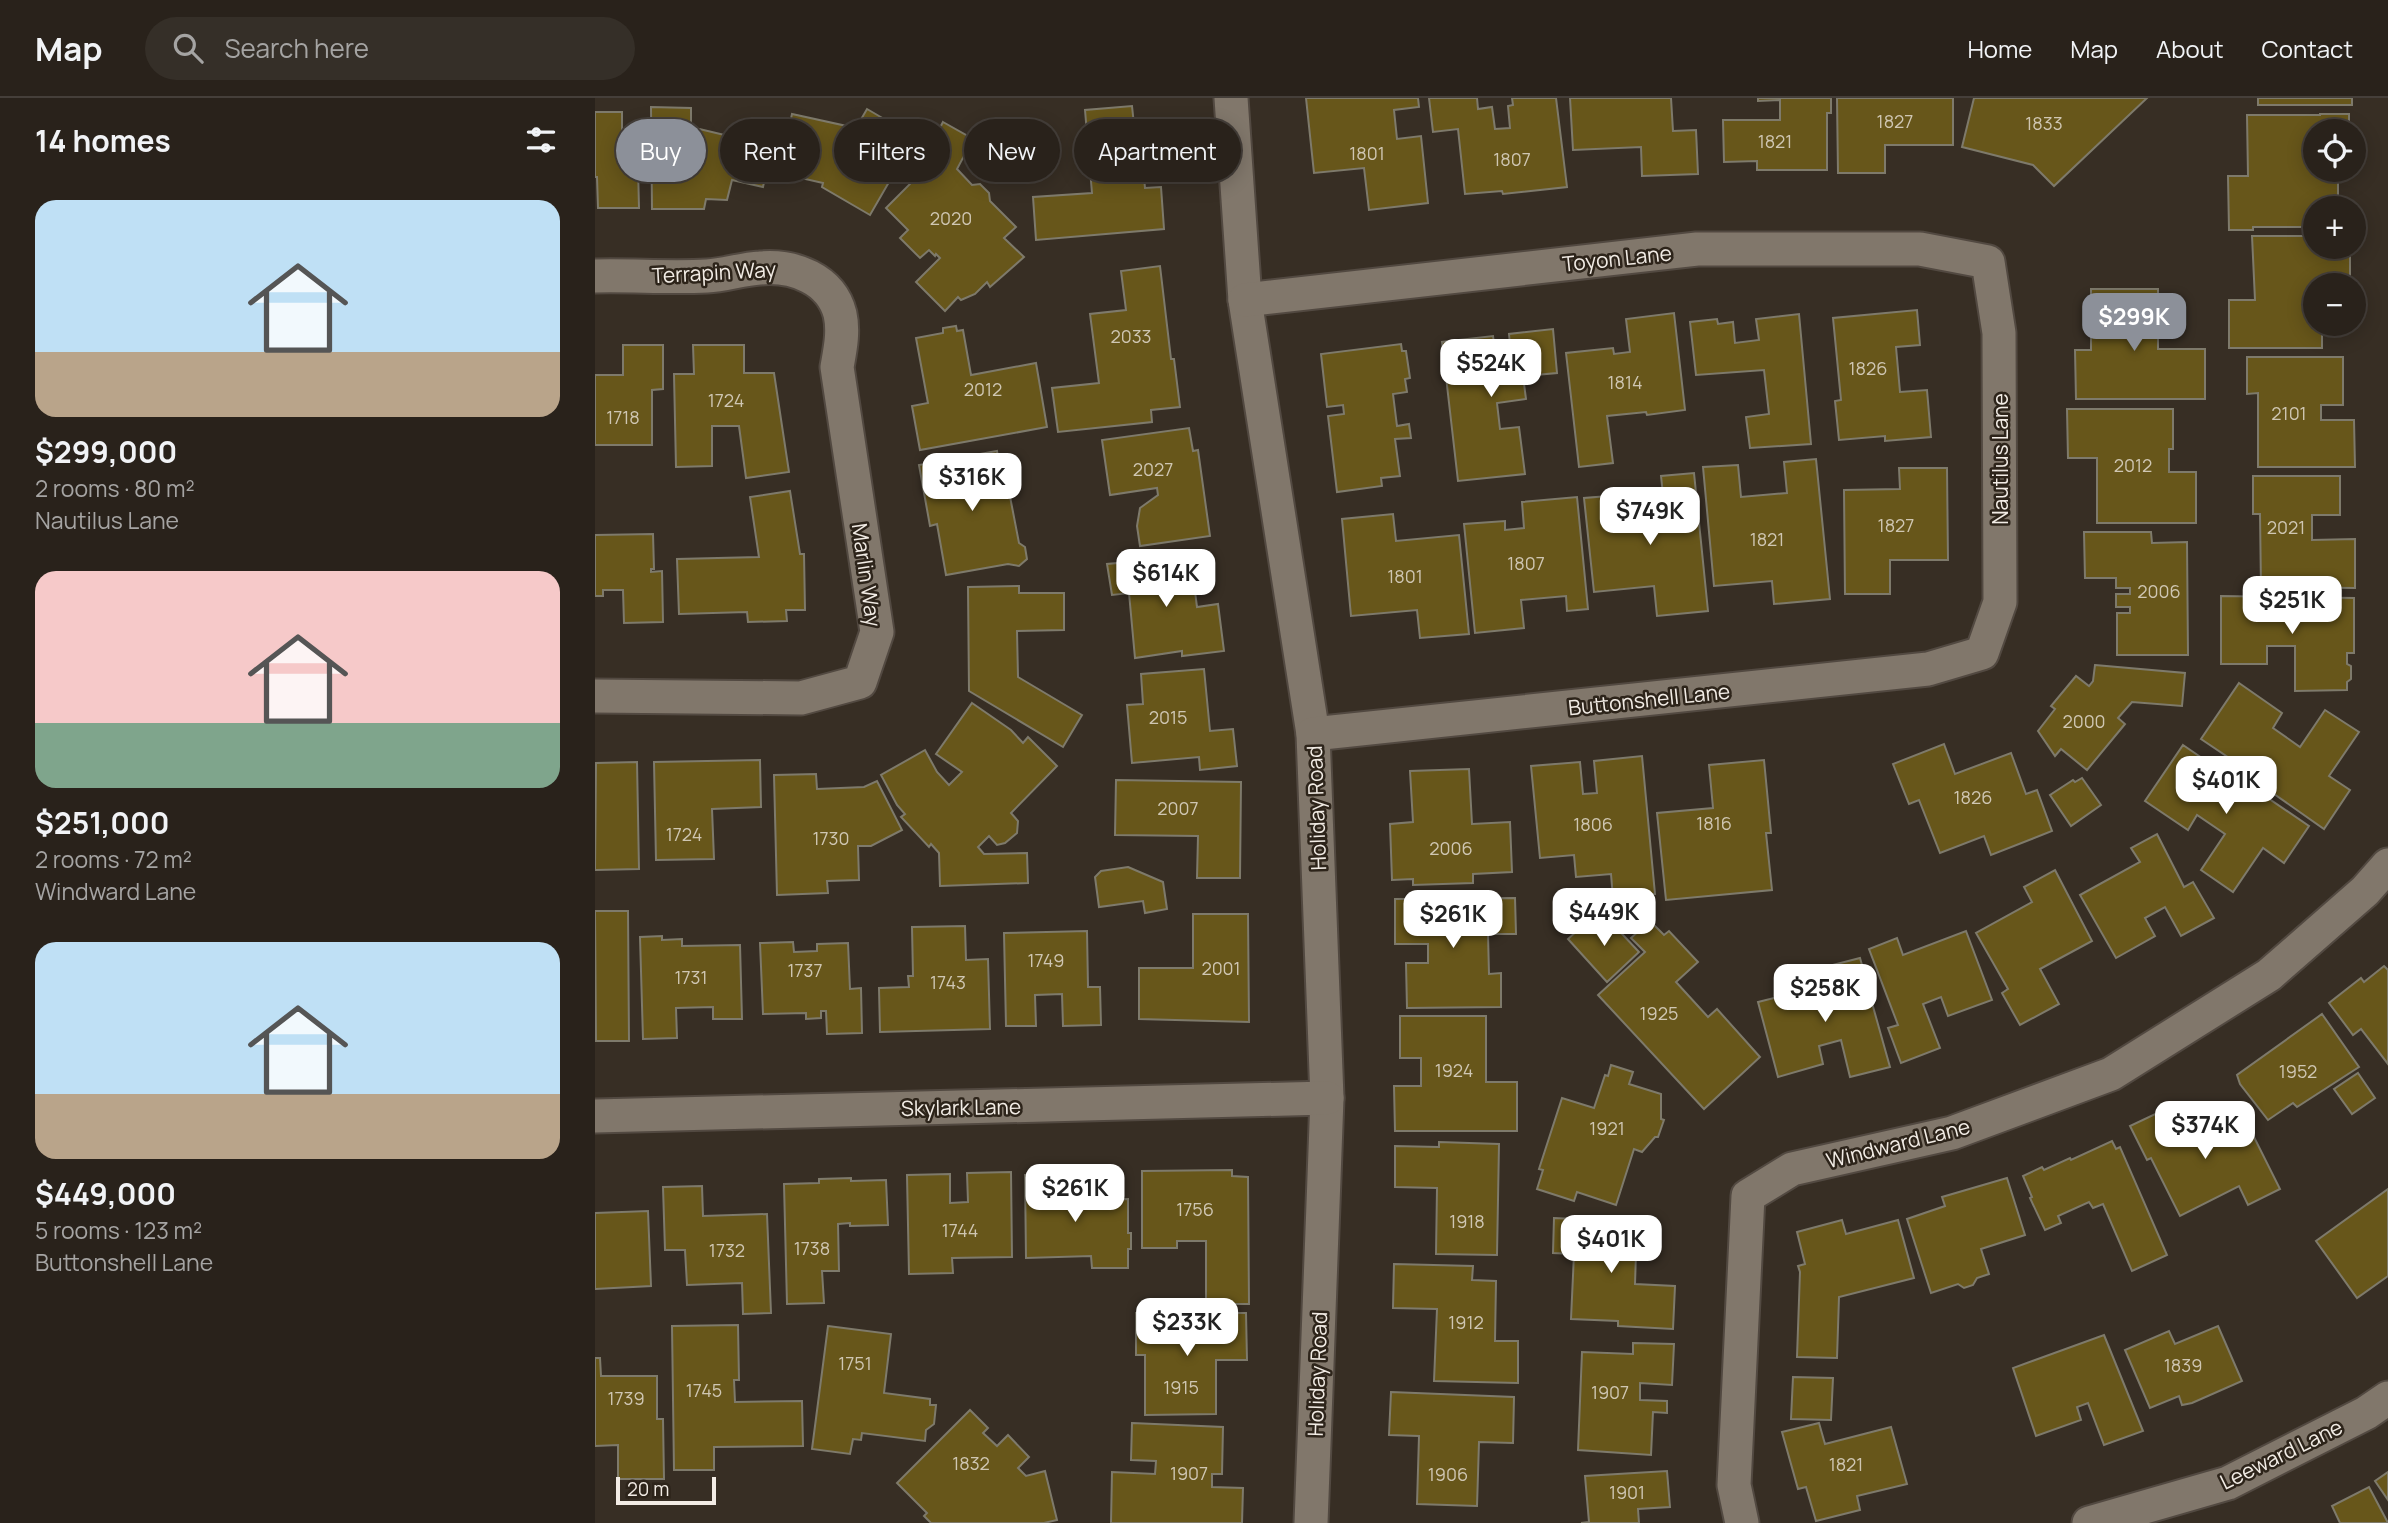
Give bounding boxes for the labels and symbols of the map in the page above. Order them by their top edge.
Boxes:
house number: 1827 [1877,109,1913,133]
house number: 1833 [2025,111,2063,135]
house number: 1821 [1758,129,1792,153]
house number: 1801 [1349,141,1385,165]
house number: 1807 [1493,147,1531,171]
house number: 2020 [930,206,972,230]
street label: Toyon Lane [1561,238,1673,278]
street label: Terrapin Way [651,255,777,289]
pin: $299K [2085,294,2183,353]
house number: 2033 [1110,324,1152,348]
pin: $524K [1442,340,1540,399]
house number: 1826 [1849,356,1887,380]
house number: 1814 [1607,370,1643,394]
house number: 2012 [964,377,1002,401]
house number: 1724 [708,388,744,412]
street label: Nautilus Lane [1986,393,2014,525]
house number: 2101 [2271,401,2307,425]
house number: 1718 [606,405,640,429]
house number: 2012 [2114,453,2152,477]
pin: $316K [923,454,1021,513]
house number: 2027 [1133,457,1173,481]
pin: $749K [1601,488,1699,547]
house number: 1827 [1878,513,1914,537]
house number: 2021 [2267,515,2305,539]
street label: Marlin Way [846,521,888,629]
house number: 1821 [1750,527,1784,551]
pin: $614K [1117,550,1215,609]
house number: 1807 [1507,551,1545,575]
house number: 1801 [1387,564,1423,588]
pin: $251K [2243,576,2341,636]
house number: 2006 [2137,579,2181,603]
street label: Buttonshell Lane [1567,677,1731,721]
house number: 2015 [1149,705,1187,729]
house number: 2000 [2062,709,2106,733]
street label: Holiday Road [1300,745,1332,871]
pin: $401K [2177,756,2275,816]
house number: 1826 [1954,785,1992,809]
house number: 2007 [1157,796,1199,820]
house number: 1816 [1696,811,1732,835]
house number: 1806 [1573,812,1613,836]
house number: 1724 [666,822,702,846]
house number: 1730 [813,826,850,850]
house number: 2006 [1429,836,1473,860]
pin: $449K [1555,888,1653,948]
pin: $261K [1404,890,1502,950]
house number: 1749 [1028,948,1064,972]
house number: 2001 [1201,956,1241,980]
house number: 1737 [787,958,823,982]
pin: $258K [1776,964,1874,1024]
house number: 1731 [674,965,708,989]
house number: 1743 [930,970,966,994]
house number: 1925 [1640,1001,1678,1025]
house number: 1924 [1435,1058,1473,1082]
house number: 1952 [2279,1059,2317,1083]
street label: Skylark Lane [901,1092,1021,1122]
pin: $374K [2156,1102,2254,1161]
street label: Windward Lane [1823,1112,1973,1174]
house number: 1921 [1589,1116,1625,1140]
pin: $261K [1026,1164,1124,1224]
house number: 1756 [1176,1197,1214,1221]
house number: 1918 [1449,1209,1485,1233]
pin: $401K [1562,1216,1660,1275]
house number: 1744 [942,1218,978,1242]
house number: 1738 [794,1236,830,1260]
house number: 1732 [709,1238,745,1262]
pin: $233K [1138,1298,1236,1358]
house number: 1912 [1448,1310,1484,1334]
street label: Holiday Road [1301,1311,1333,1437]
house number: 1751 [838,1351,872,1375]
house number: 1839 [2164,1353,2202,1377]
house number: 1915 [1163,1375,1199,1399]
house number: 1745 [686,1378,722,1402]
house number: 1907 [1591,1380,1629,1404]
house number: 1739 [607,1386,645,1410]
street label: Leeward Lane [2215,1412,2347,1496]
house number: 1832 [952,1451,990,1475]
house number: 1821 [1829,1452,1863,1476]
house number: 1907 [1170,1461,1208,1485]
house number: 1906 [1428,1462,1468,1486]
scale bar [616,1474,716,1506]
house number: 1901 [1609,1480,1645,1504]

